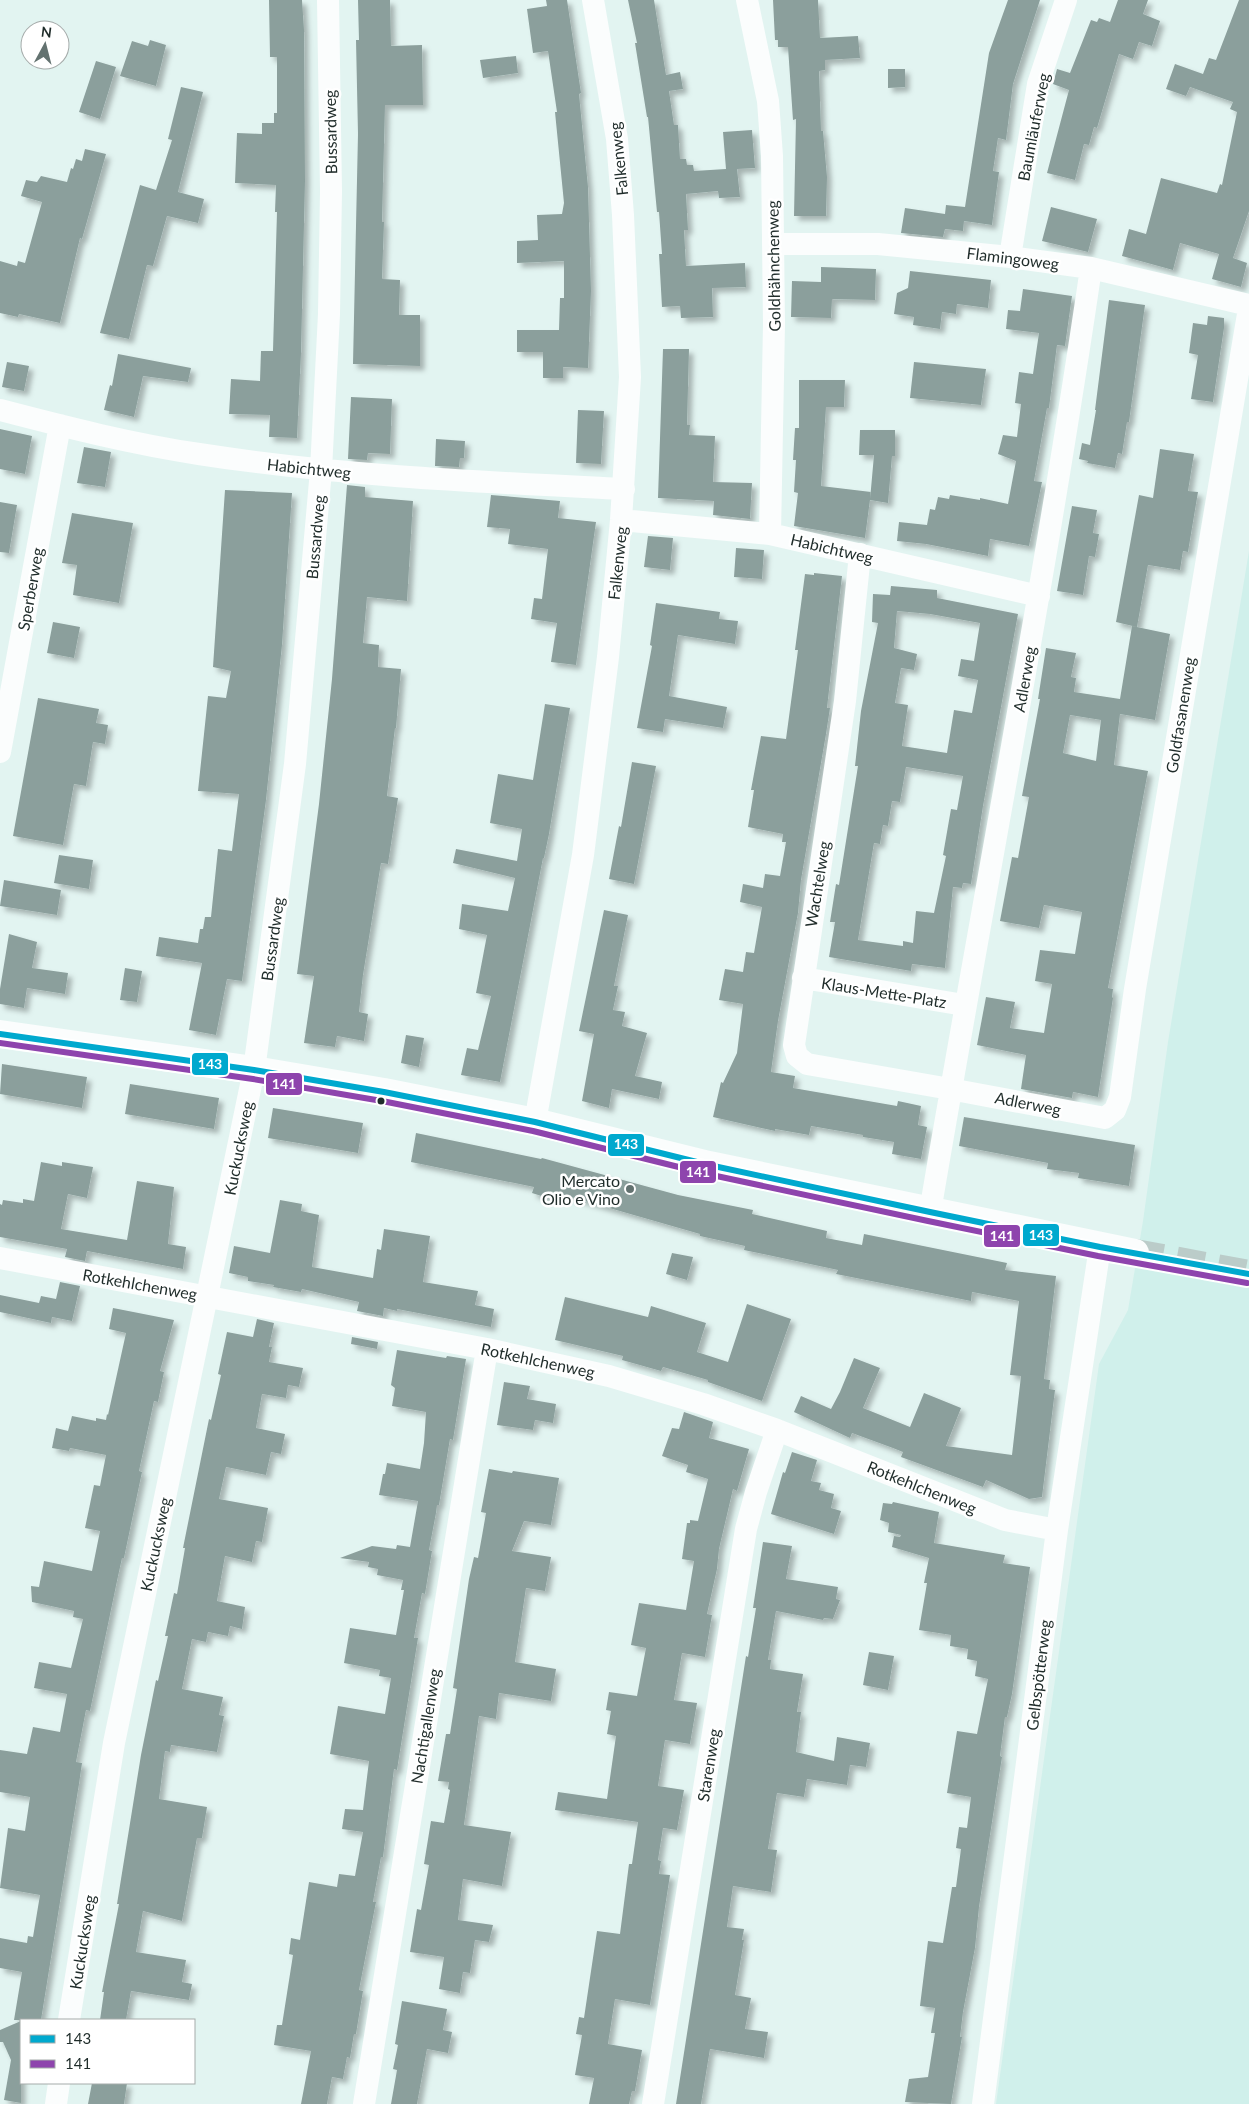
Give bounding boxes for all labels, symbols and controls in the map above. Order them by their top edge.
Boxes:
north arrow [20,20,70,70]
text: N [40,23,53,41]
street label: Baumläuferweg [1013,71,1053,183]
street label: Bussardweg [320,90,340,174]
street label: Falkenweg [605,121,631,197]
street label: Goldhähnchenweg [762,200,784,332]
street label: Flamingoweg [966,243,1060,273]
street label: Habichtweg [266,454,352,482]
street label: Bussardweg [302,494,328,580]
street label: Falkenweg [604,525,630,601]
street label: Habichtweg [789,529,875,567]
street label: Sperberweg [13,546,47,632]
street label: Adlerweg [1009,644,1039,714]
street label: Goldfasanenweg [1161,656,1199,774]
street label: Wachtelweg [801,839,833,929]
street label: Bussardweg [257,896,287,982]
street label: Klaus-Mette-Platz [820,973,948,1011]
line badge: 143 [191,1052,229,1076]
text: 143 [198,1055,222,1072]
line badge: 141 [265,1072,303,1096]
text: 141 [272,1075,296,1092]
street label: Adlerweg [993,1087,1063,1119]
unlabelled marker [376,1096,386,1106]
street label: Kuckucksweg [220,1099,256,1197]
line badge: 143 [607,1133,645,1157]
text: 143 [614,1135,638,1152]
line badge: 141 [679,1160,717,1184]
text: 141 [686,1163,710,1180]
place label: Mercato Olio e Vino [542,1171,620,1208]
marker: Mercato Olio e Vino [624,1183,636,1195]
line badge: 143 [1022,1223,1060,1247]
line badge: 141 [983,1224,1021,1248]
text: 143 [1029,1226,1053,1243]
text: 141 [990,1227,1014,1244]
street label: Rotkehlchenweg [81,1265,199,1303]
street label: Rotkehlchenweg [479,1339,597,1381]
street label: Rotkehlchenweg [865,1456,979,1518]
street label: Kuckucksweg [136,1495,174,1593]
street label: Gelbspötterweg [1022,1618,1054,1732]
street label: Nachtigallenweg [406,1667,444,1785]
street label: Starenweg [693,1727,723,1803]
street label: Kuckucksweg [65,1893,99,1991]
legend [20,2019,195,2084]
text: 143 [65,2029,91,2047]
text: 141 [65,2054,91,2072]

